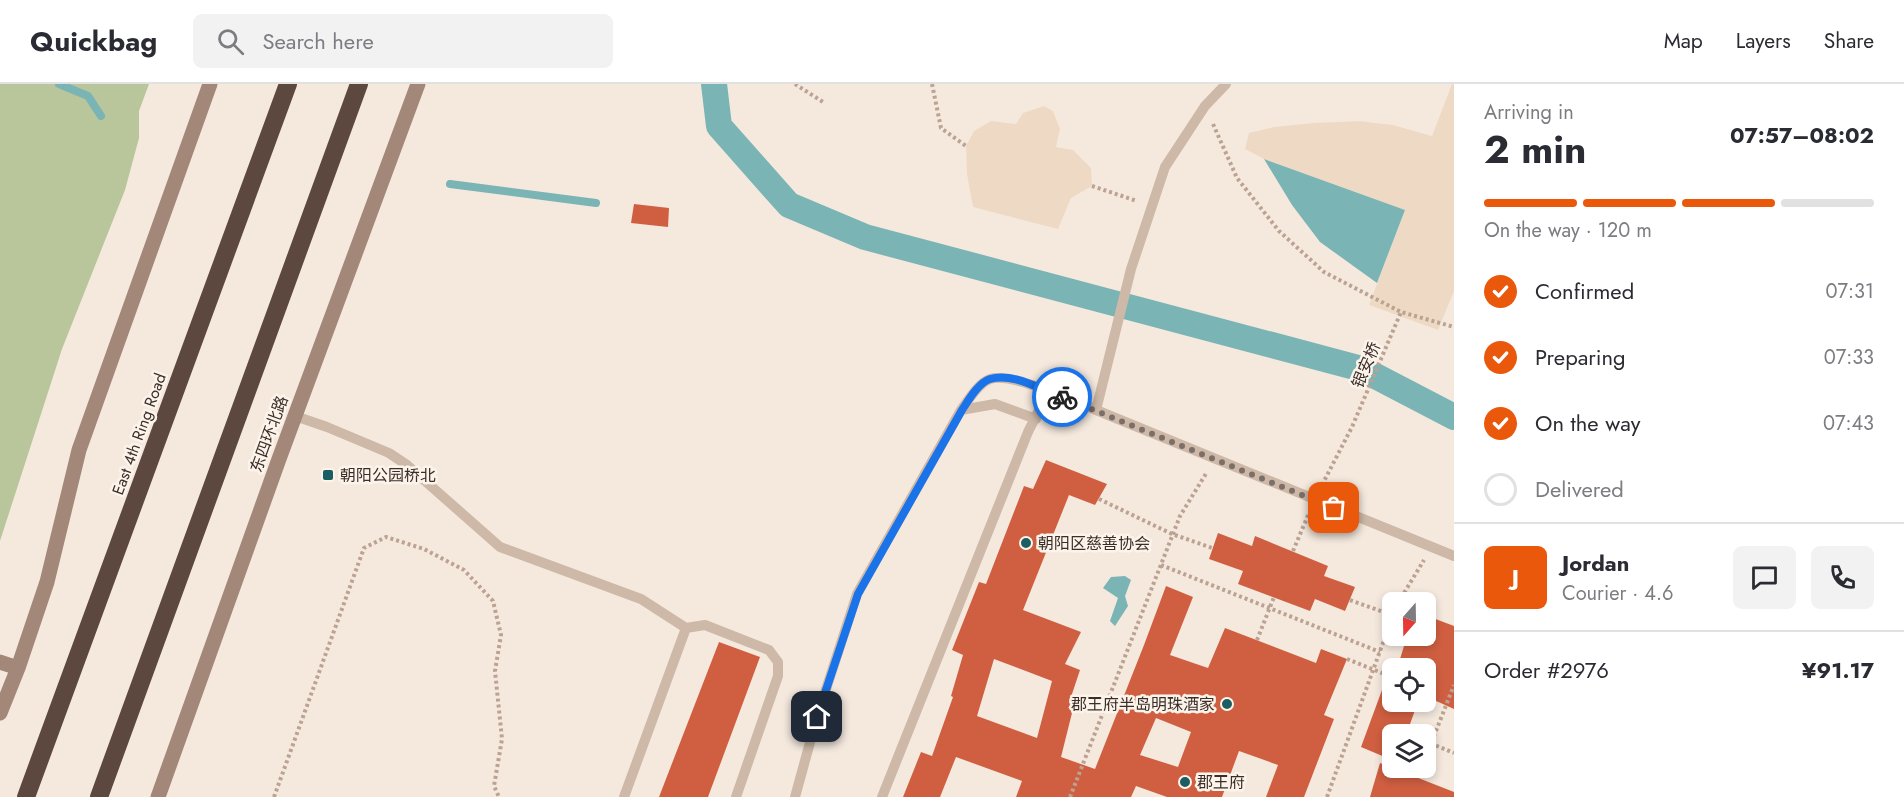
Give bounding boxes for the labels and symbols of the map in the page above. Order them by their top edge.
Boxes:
street label: 银安桥 [1346,338,1386,392]
courier [1032,367,1092,427]
street label: East 4th Ring Road [106,370,172,498]
street label: 东四环北路 [245,392,293,476]
place label: 朝阳公园桥北 [340,464,436,487]
marker: 朝阳公园桥北 [321,468,335,482]
pin [1308,482,1359,533]
place label: 朝阳区慈善协会 [1038,532,1150,555]
marker: 朝阳区慈善协会 [1019,536,1033,550]
north arrow [1382,592,1436,646]
pin [791,691,842,742]
place label: 郡王府半岛明珠酒家 [1071,693,1215,716]
marker: 郡王府半岛明珠酒家 [1220,697,1234,711]
place label: 郡王府 [1197,771,1245,794]
marker: 郡王府 [1178,775,1192,789]

